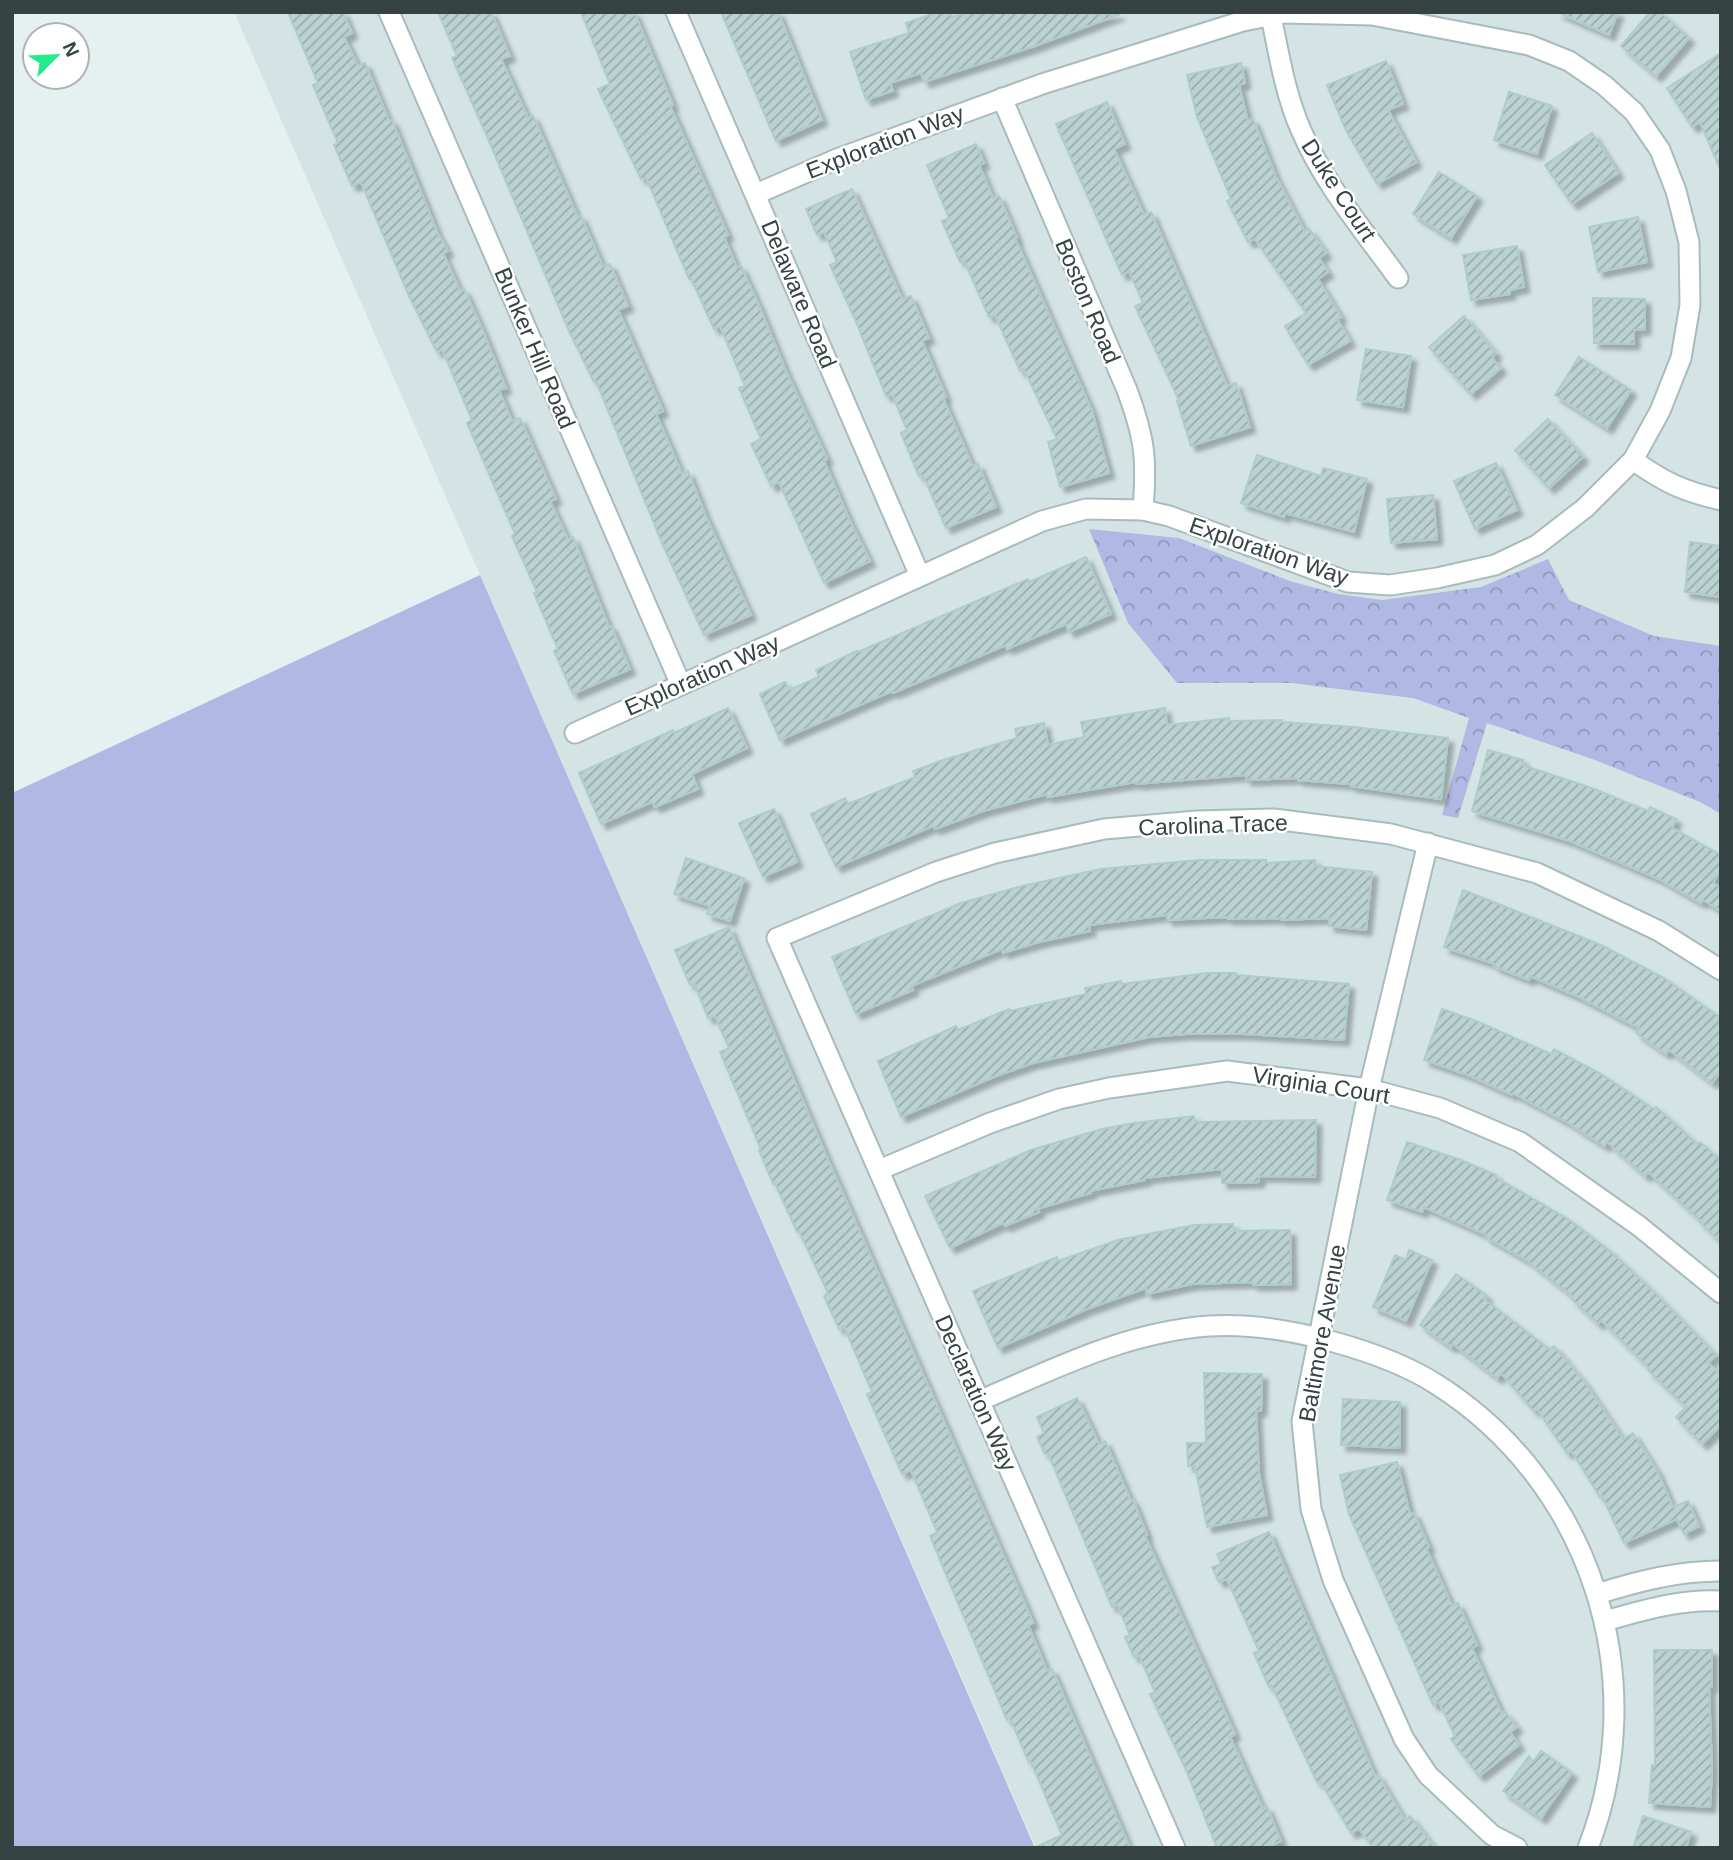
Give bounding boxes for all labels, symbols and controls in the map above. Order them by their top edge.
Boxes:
north arrow [21,21,91,91]
text: N [59,39,83,60]
street label: Exploration Way [803,100,968,184]
street label: Duke Court [1296,134,1382,246]
street label: Delaware Road [756,216,842,372]
street label: Boston Road [1050,235,1126,367]
street label: Bunker Hill Road [489,263,581,433]
street label: Exploration Way [1186,512,1352,591]
street label: Exploration Way [621,629,784,721]
street label: Carolina Trace [1138,809,1288,841]
street label: Virginia Court [1250,1061,1392,1109]
street label: Baltimore Avenue [1294,1242,1350,1424]
street label: Declaration Way [930,1311,1022,1475]

